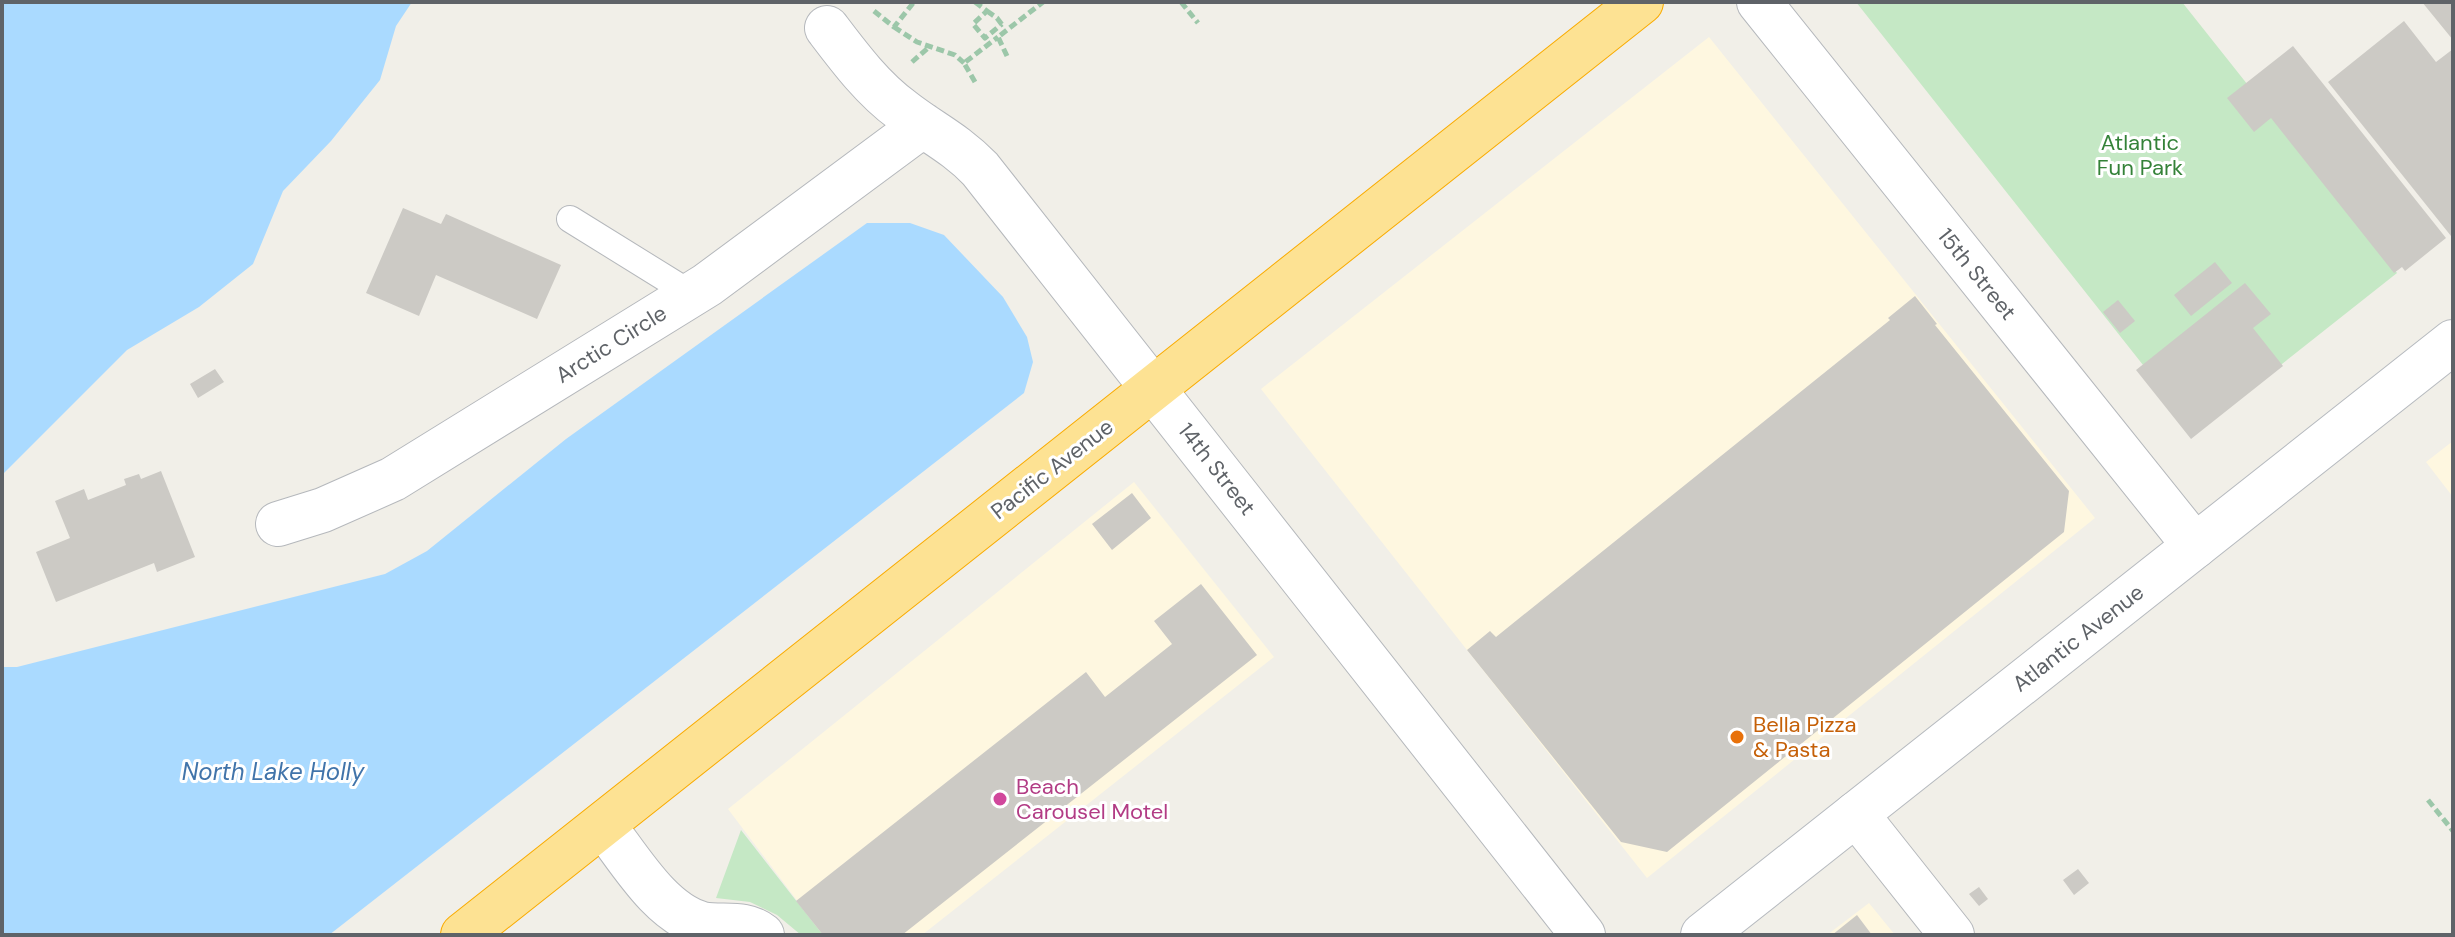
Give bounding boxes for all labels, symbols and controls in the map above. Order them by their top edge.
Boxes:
park label: Atlantic Fun Park [2097,128,2183,182]
street label: 15th Street [1931,222,2023,326]
street label: Arctic Circle [550,298,672,390]
street label: Pacific Avenue [985,412,1119,526]
street label: 14th Street [1172,417,1262,521]
street label: Atlantic Avenue [2006,578,2150,698]
place label: Bella Pizza & Pasta [1753,710,1857,764]
marker: Bella Pizza & Pasta [1728,728,1746,746]
water label: North Lake Holly [182,756,365,787]
place label: Beach Carousel Motel [1016,772,1168,826]
marker: Beach Carousel Motel [991,790,1009,808]

